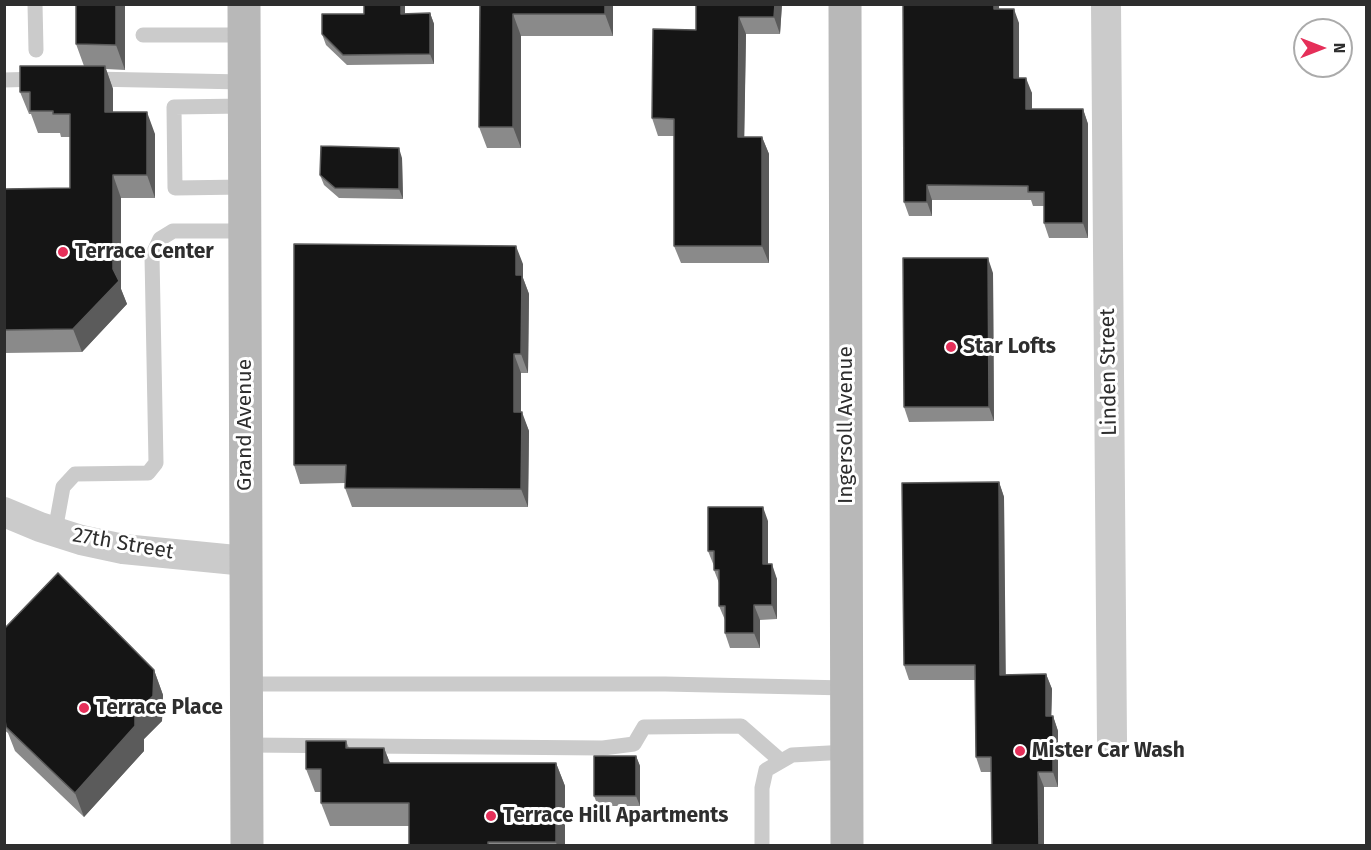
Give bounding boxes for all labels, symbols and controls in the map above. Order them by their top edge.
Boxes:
north arrow [1293,18,1353,78]
text: N [1330,43,1349,53]
place label: Terrace Center [75,239,214,265]
marker: Terrace Center [56,245,70,259]
street label: Linden Street [1095,308,1123,436]
place label: Star Lofts [963,334,1056,360]
marker: Star Lofts [944,340,958,354]
street label: Ingersoll Avenue [833,346,859,504]
street label: Grand Avenue [232,359,258,491]
street label: 27th Street [71,523,175,565]
place label: Terrace Place [96,695,223,721]
marker: Terrace Place [77,701,91,715]
place label: Mister Car Wash [1032,738,1185,764]
marker: Mister Car Wash [1013,744,1027,758]
place label: Terrace Hill Apartments [503,803,728,829]
marker: Terrace Hill Apartments [484,809,498,823]

